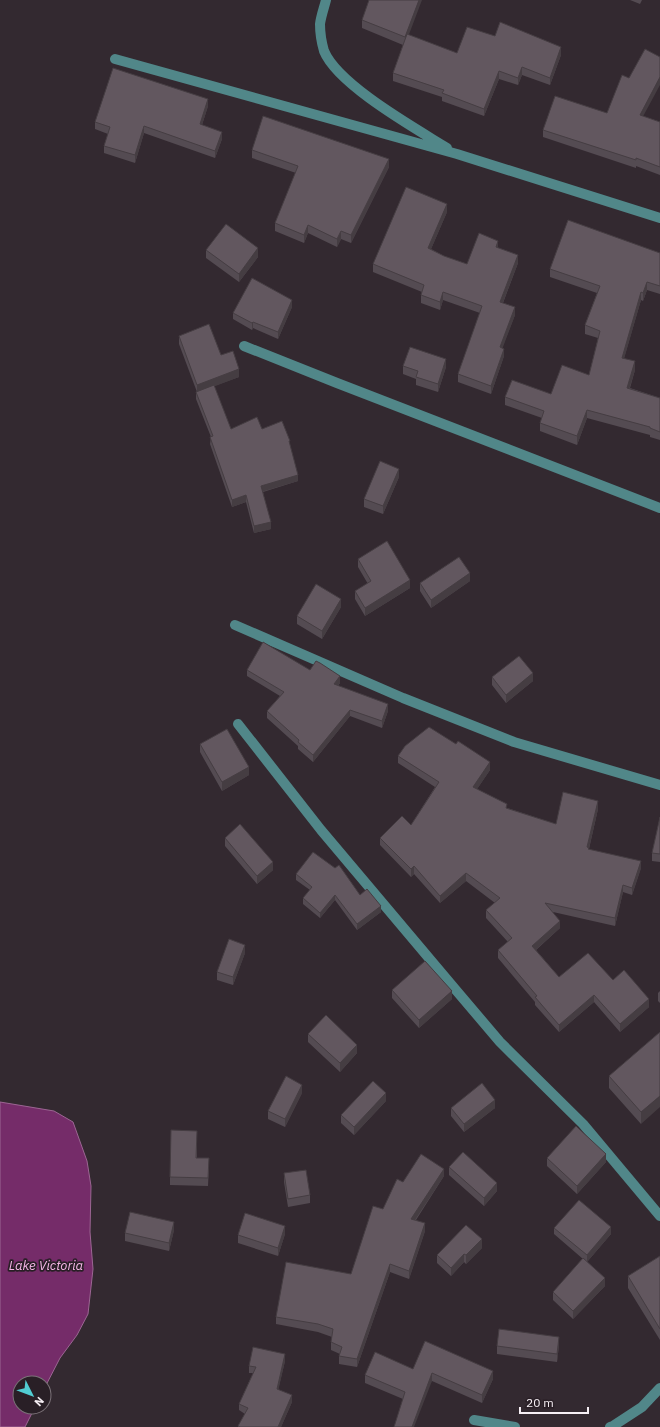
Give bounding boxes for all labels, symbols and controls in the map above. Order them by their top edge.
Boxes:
water label: Lake Victoria [9,1257,83,1274]
north arrow [12,1375,52,1415]
scale bar [520,1389,588,1415]
text: N [32,1394,47,1409]
text: 20 m [526,1395,554,1410]

